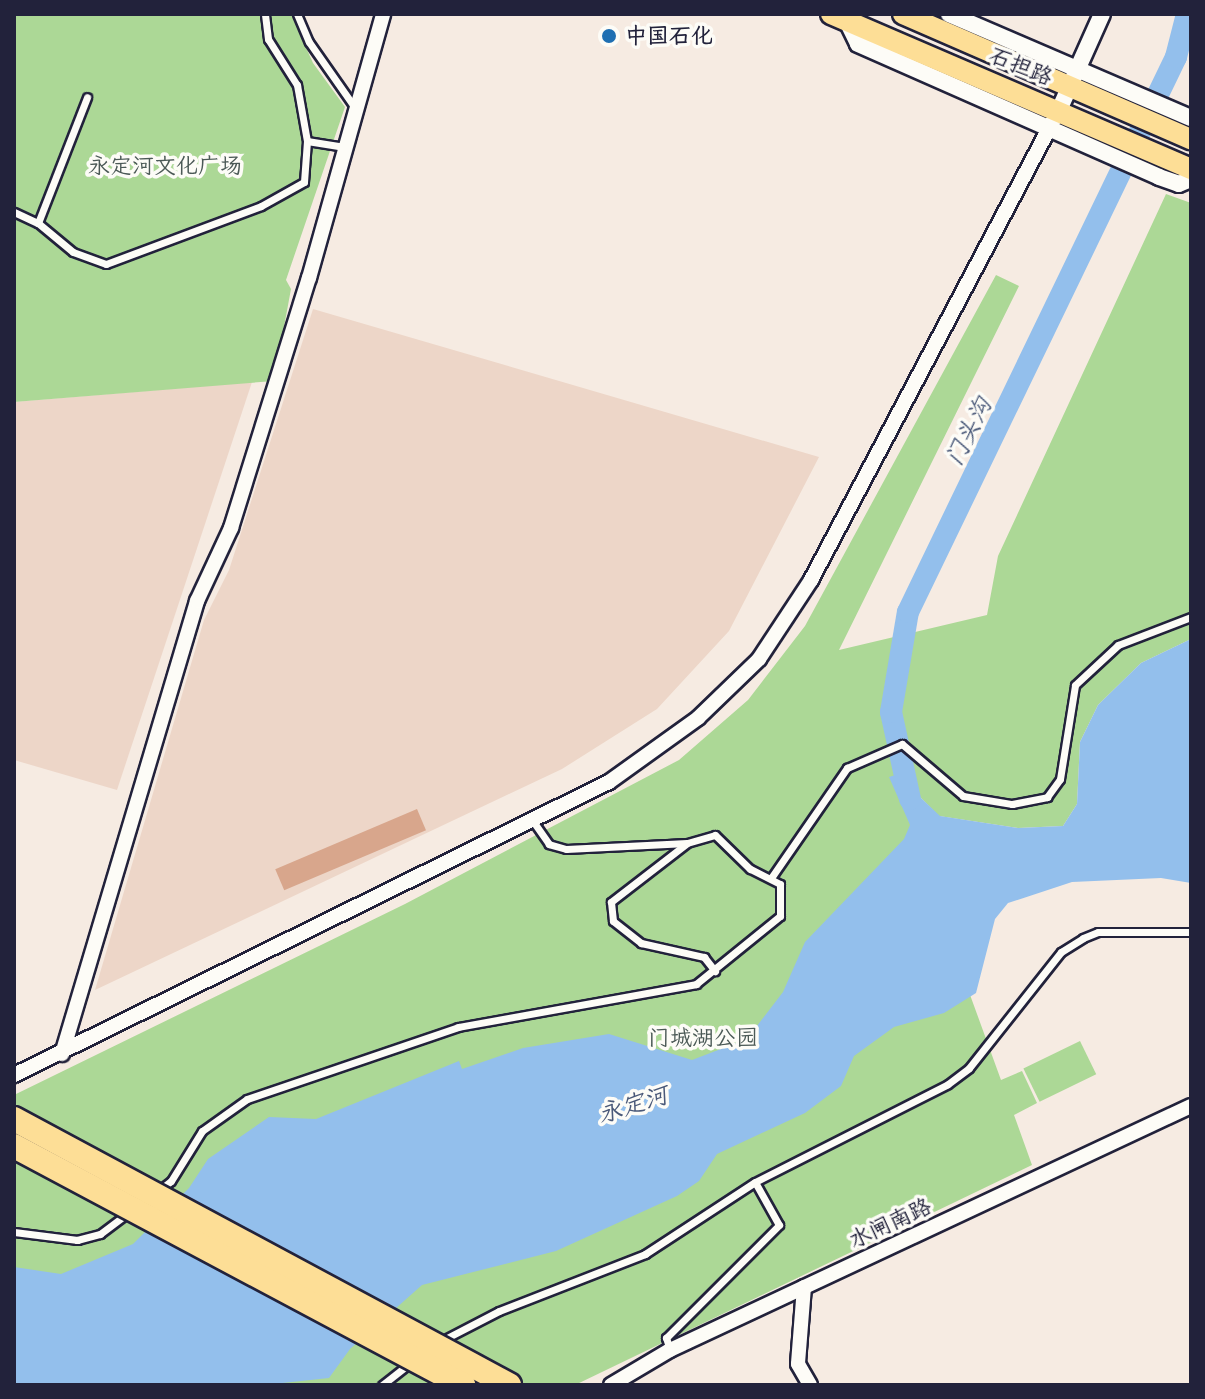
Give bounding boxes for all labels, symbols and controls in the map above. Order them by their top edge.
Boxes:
place label: 中国石化 [625,23,713,49]
marker: 中国石化 [600,27,618,45]
street label: 石担路 [985,41,1057,91]
park label: 永定河文化广场 [88,153,242,179]
water label: 门头沟 [940,393,998,471]
park label: 门城湖公园 [648,1025,758,1051]
water label: 永定河 [594,1081,672,1129]
street label: 水闸南路 [845,1192,935,1254]

